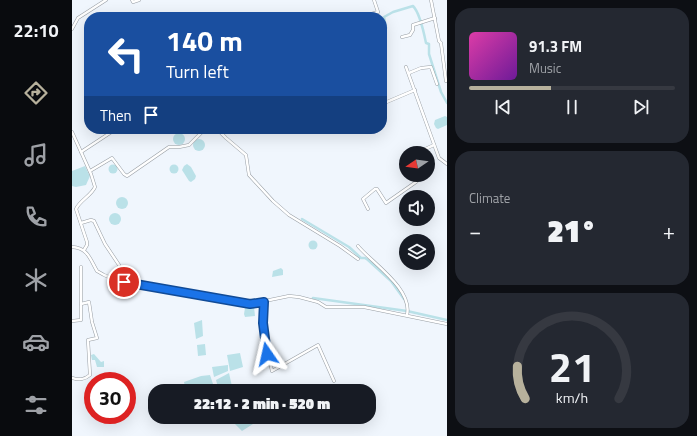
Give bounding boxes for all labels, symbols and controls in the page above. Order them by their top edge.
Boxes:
text: 22:10 [14,17,58,44]
text: 140 m [166,19,243,62]
icon: left [100,28,152,80]
text: 91.3 FM [529,35,582,58]
text: Turn left [166,58,229,85]
text: Music [529,58,561,78]
icon: directions [22,79,50,107]
icon: previous [492,96,514,118]
icon: pause [561,96,583,118]
icon: next [630,96,652,118]
text: Then [100,104,132,127]
icon: arrive [140,104,162,126]
icon: music [22,141,50,169]
north arrow [399,146,435,182]
map controls [399,146,435,270]
text: Climate [469,188,510,208]
button: sound [399,190,435,226]
icon: phone [22,203,50,231]
text: 21° [547,208,597,254]
text: − [469,214,481,248]
text: + [663,214,675,248]
button: layers [399,234,435,270]
pin [107,265,141,299]
icon: climate [22,266,50,294]
icon: arrive [113,271,135,293]
icon: car [22,328,50,356]
position arrow [246,333,288,375]
text: 21 [549,334,595,397]
speed limit sign: 30 [84,372,136,424]
text: km/h [556,386,588,408]
icon: filters [22,391,50,419]
text: 22:12 · 2 min · 520 m [194,392,330,415]

